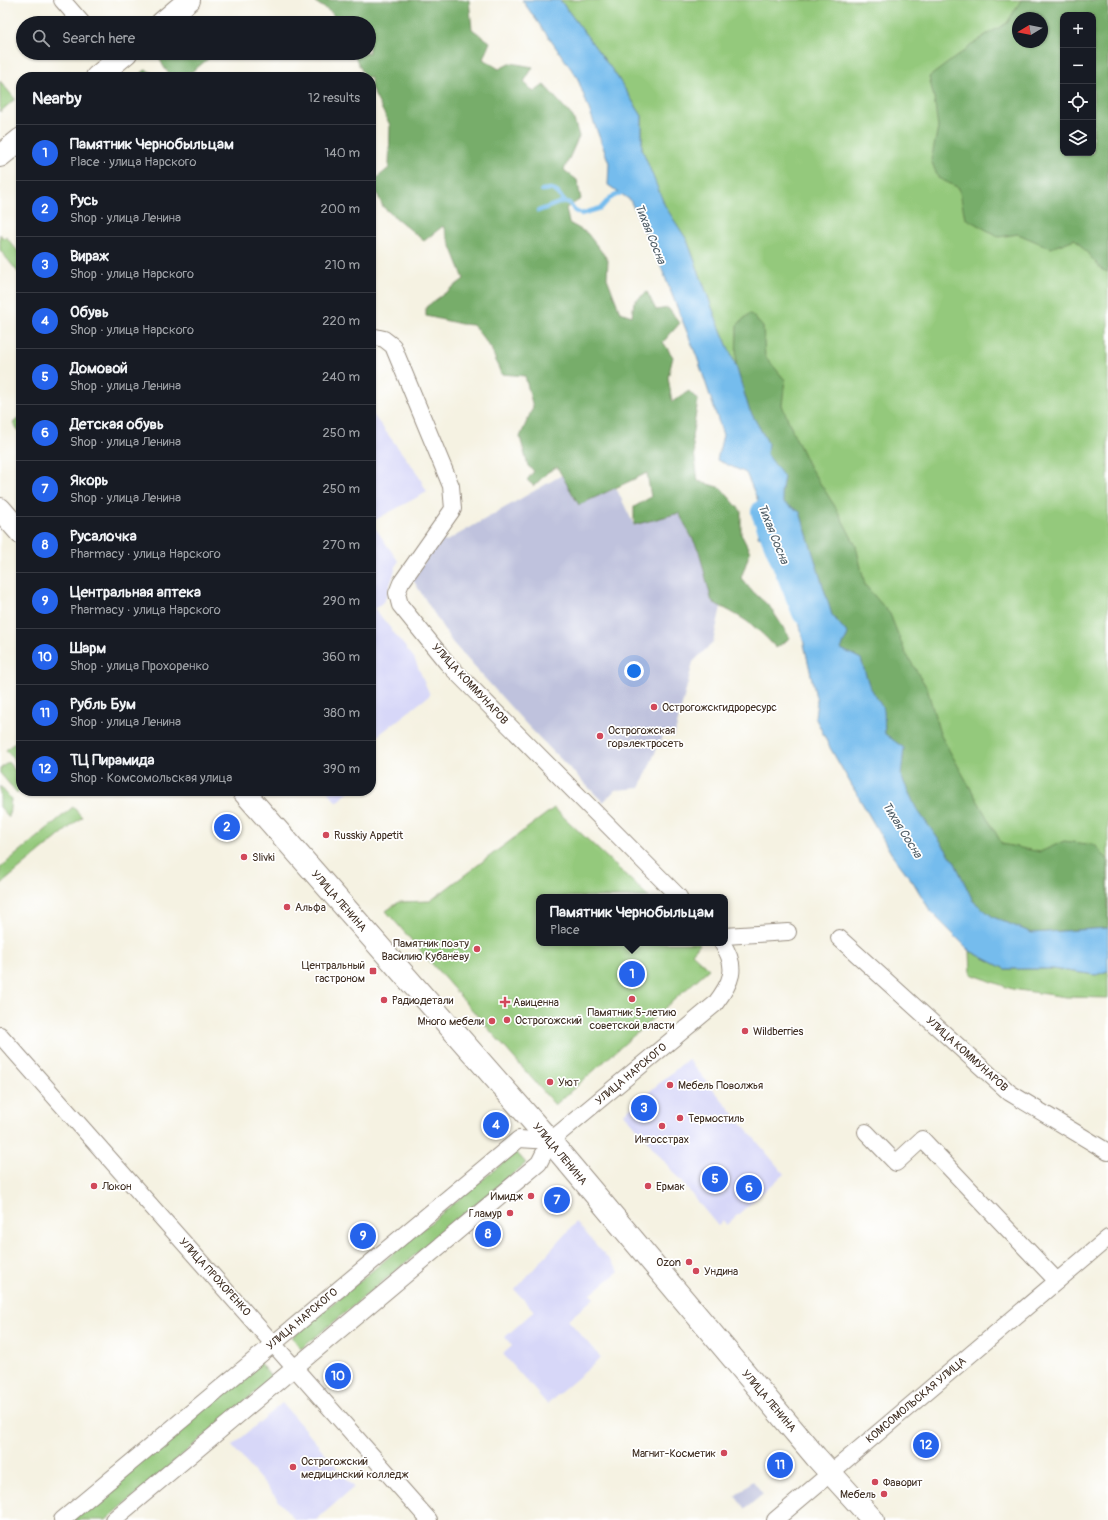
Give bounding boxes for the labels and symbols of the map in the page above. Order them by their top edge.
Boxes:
north arrow [1012,12,1048,48]
water label: Тихая Сосна [631,202,669,267]
water label: Тихая Сосна [754,502,792,567]
street label: УЛИЦА КОММУНАРОВ [429,641,511,727]
your location [624,661,644,681]
place label: Острогожскгидроресурс [662,701,777,714]
marker: Острогожскгидроресурс [649,702,659,712]
place label: Острогожская горэлектросеть [608,724,684,750]
marker: Острогожская горэлектросеть [595,731,605,741]
water label: Тихая Сосна [879,799,926,862]
pin: 2 [214,812,240,842]
place label: Russkiy Appetit [334,829,404,842]
marker: Russkiy Appetit [321,830,331,840]
place label: Slivki [252,851,275,864]
marker: Slivki [239,852,249,862]
street label: УЛИЦА ЛЕНИНА [309,868,369,934]
place label: Альфа [295,901,326,914]
marker: Альфа [282,902,292,912]
place label: Памятник поэту Василию Кубанёву [382,937,469,963]
marker: Памятник поэту Василию Кубанёву [472,944,482,954]
place label: Центральный гастроном [302,959,365,985]
pin: 1 [619,959,645,989]
marker: Центральный гастроном [368,966,378,976]
place label: Радиодетали [392,994,453,1007]
marker: Памятник 5-летию советской власти [627,994,637,1004]
marker: Радиодетали [379,995,389,1005]
place label: Авиценна [513,996,559,1009]
marker: Авиценна [500,997,510,1007]
place label: Памятник 5-летию советской власти [588,1006,676,1032]
place label: Острогожский [515,1014,582,1027]
street label: УЛИЦА КОММУНАРОВ [923,1014,1011,1094]
place label: Много мебели [418,1015,484,1028]
marker: Острогожский [502,1015,512,1025]
marker: Много мебели [487,1016,497,1026]
place label: Wildberries [753,1025,803,1038]
marker: Wildberries [740,1026,750,1036]
street label: УЛИЦА НАРСКОГО [593,1040,669,1108]
place label: Уют [558,1076,579,1089]
marker: Уют [545,1077,555,1087]
place label: Мебель Поволжья [678,1079,763,1092]
marker: Мебель Поволжья [665,1080,675,1090]
pin: 3 [631,1093,657,1123]
pin: 4 [483,1110,509,1140]
place label: Термостиль [688,1112,745,1125]
marker: Термостиль [675,1113,685,1123]
street label: УЛИЦА ЛЕНИНА [530,1120,590,1188]
marker: Ингосстрах [657,1121,667,1131]
place label: Ингосстрах [635,1133,689,1146]
pin: 5 [702,1164,728,1194]
pin: 6 [736,1173,762,1203]
place label: Локон [101,1180,132,1193]
place label: Ермак [656,1180,685,1193]
marker: Локон [89,1181,99,1191]
marker: Ермак [643,1181,653,1191]
pin: 7 [544,1185,570,1215]
place label: Имидж [491,1190,523,1203]
marker: Имидж [526,1191,536,1201]
place label: Гламур [469,1207,502,1220]
marker: Гламур [505,1208,515,1218]
pin: 8 [475,1219,501,1249]
pin: 9 [350,1221,376,1251]
street label: УЛИЦА ПРОХОРЕНКО [177,1235,253,1319]
place label: Ozon [656,1256,681,1269]
marker: Ozon [684,1257,694,1267]
place label: Ундина [704,1265,738,1278]
marker: Ундина [691,1266,701,1276]
street label: УЛИЦА НАРСКОГО [264,1285,340,1353]
street label: КОМСОМОЛЬСКАЯ УЛИЦА [863,1354,969,1446]
pin: 10 [325,1361,351,1391]
street label: УЛИЦА ЛЕНИНА [739,1367,799,1435]
pin: 12 [913,1430,939,1460]
place label: Магнит-Косметик [632,1447,716,1460]
marker: Магнит-Косметик [719,1448,729,1458]
pin: 11 [767,1450,793,1480]
place label: Острогожский медицинский колледж [301,1455,409,1481]
marker: Острогожский медицинский колледж [288,1462,298,1472]
place label: Фаворит [883,1476,923,1489]
marker: Фаворит [870,1477,880,1487]
place label: Мебель [840,1488,876,1501]
marker: Мебель [879,1489,889,1499]

